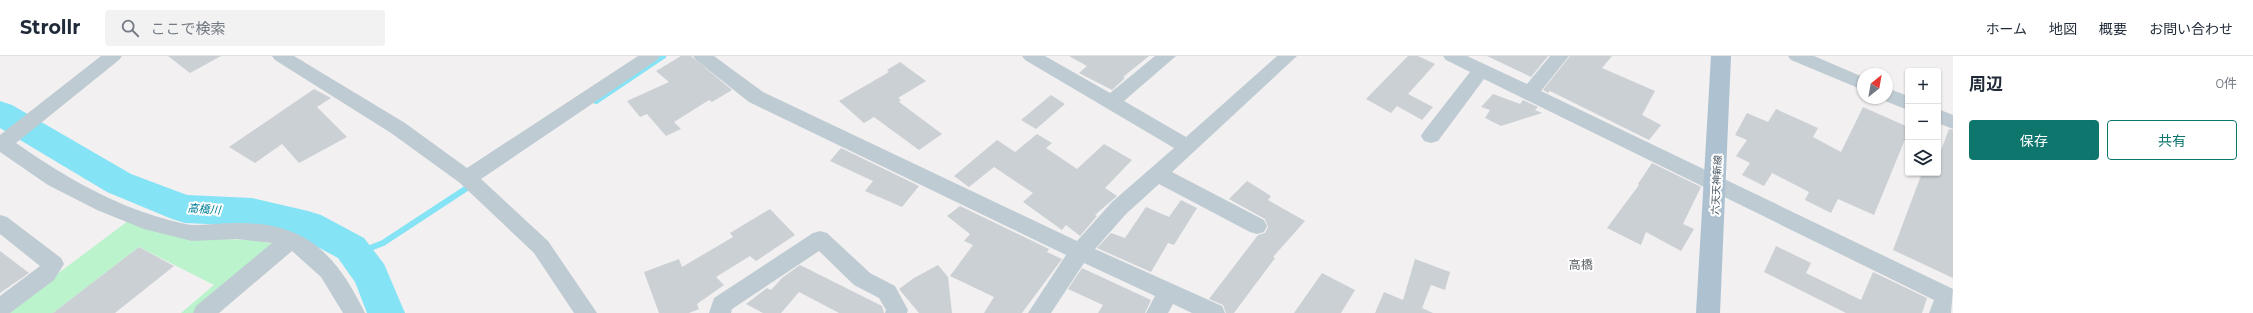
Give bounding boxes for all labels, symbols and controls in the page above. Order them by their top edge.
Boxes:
search box [105,10,385,46]
text: Strollr [20,16,81,39]
icon: search [119,17,141,39]
text: ここで検索 [151,19,226,38]
text: ホーム [1985,20,2027,38]
text: 地図 [2049,20,2077,38]
text: 概要 [2099,20,2127,38]
text: お問い合わせ [2149,20,2233,38]
north arrow [1857,68,1893,104]
map controls [1905,68,1941,176]
button: + [1905,68,1941,104]
text: 周辺 [1969,74,2003,94]
text: 0件 [2215,75,2237,91]
button: − [1905,104,1941,140]
button: 保存 [1969,120,2099,160]
button: 共有 [2107,120,2237,160]
button: layers [1905,140,1941,176]
street label: 六天天神新線 [1708,155,1725,215]
water label: 高橋川 [187,201,222,217]
district label: 高橋 [1569,257,1593,272]

